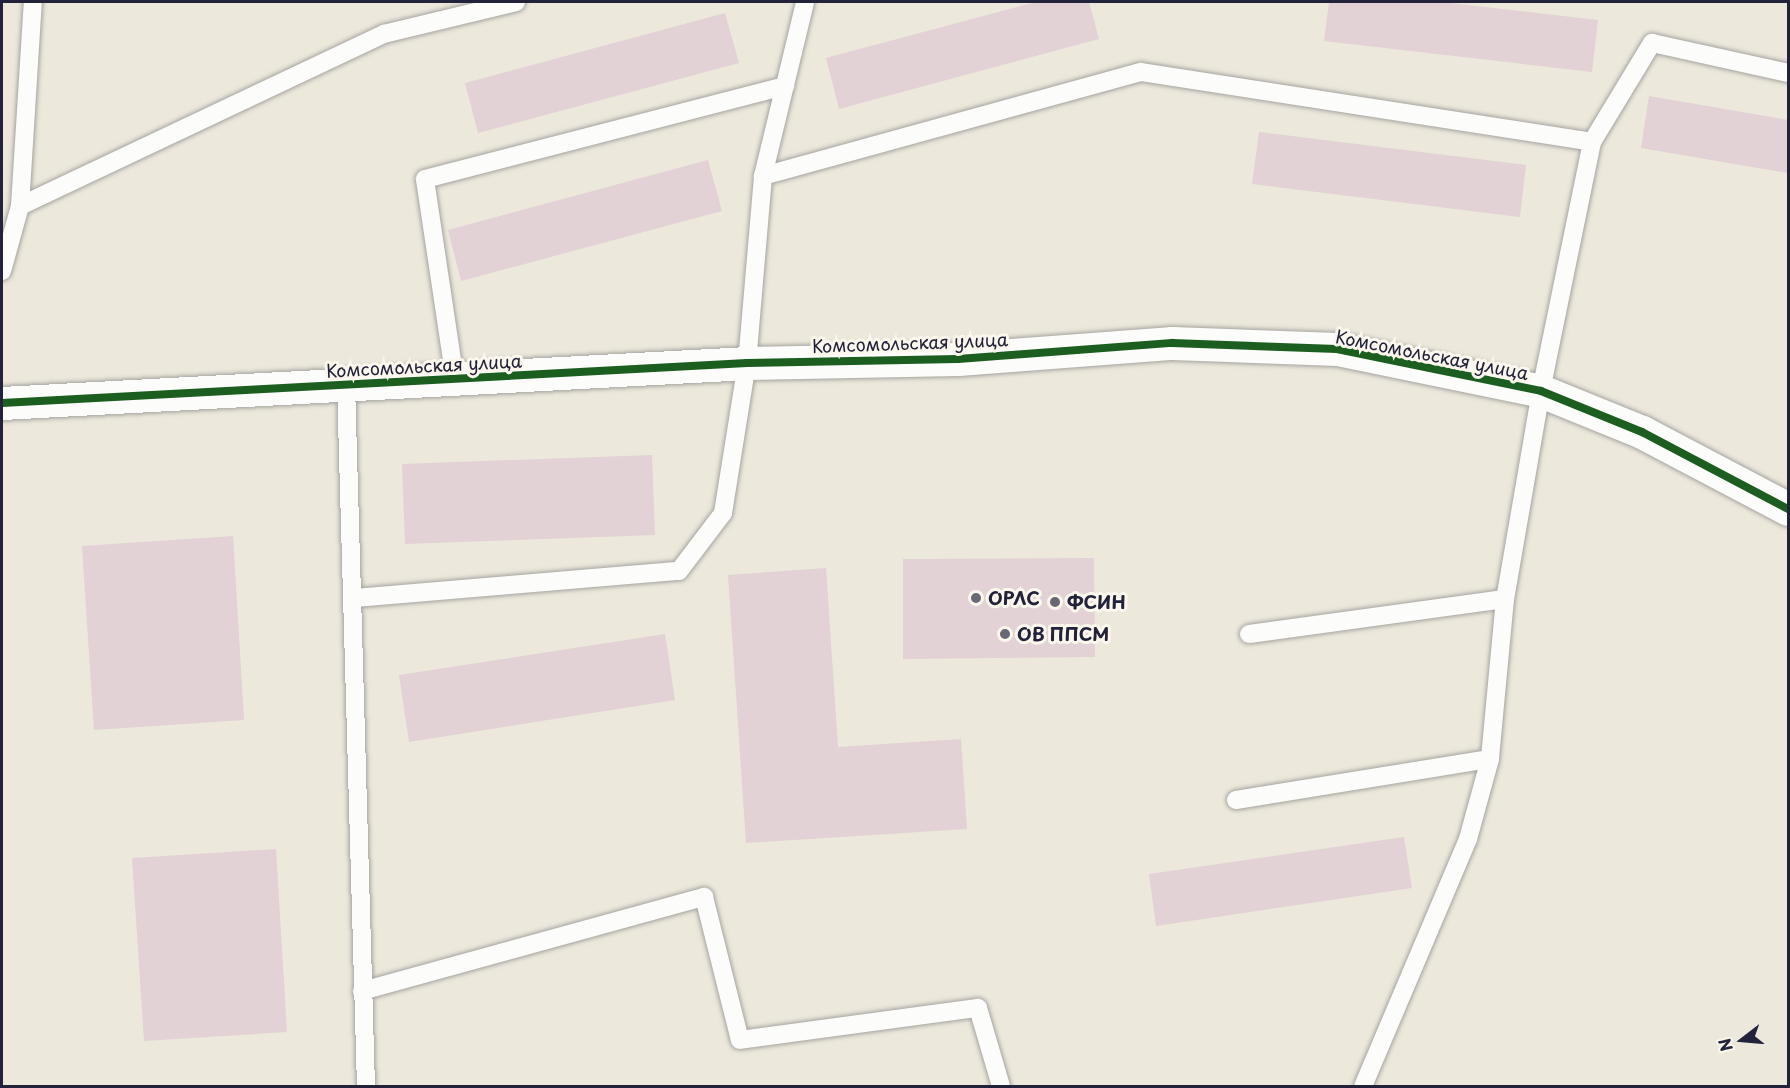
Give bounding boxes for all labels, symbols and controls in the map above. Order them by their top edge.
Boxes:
street label: Комсомольская улица [1333,326,1531,384]
street label: Комсомольская улица [811,329,1009,357]
street label: Комсомольская улица [325,350,523,382]
place label: ОРЛС [988,587,1040,609]
marker: ОРЛС [969,591,983,605]
place label: ФСИН [1067,591,1126,613]
marker: ФСИН [1048,595,1062,609]
place label: ОВ ППСМ [1017,623,1109,645]
marker: ОВ ППСМ [998,627,1012,641]
north arrow [1712,1010,1772,1070]
text: N [1711,1036,1738,1054]

